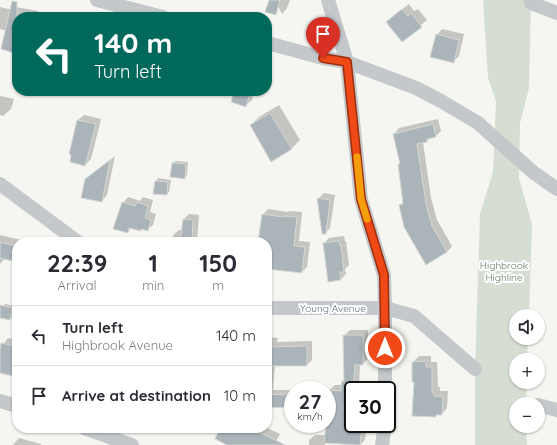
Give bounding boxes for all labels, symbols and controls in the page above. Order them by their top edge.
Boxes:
pin [306,17,340,58]
icon: arrive [312,23,334,45]
text: 140 m [94,25,172,60]
icon: left [28,28,80,80]
text: Turn left [94,60,162,83]
text: 22:39 [47,248,107,278]
text: 1 [149,248,158,278]
text: 150 [199,248,237,278]
park label: Highbrook Highline [480,259,528,284]
text: Arrival [58,277,97,293]
text: min [142,277,164,293]
text: m [212,277,224,293]
street label: Young Avenue [300,302,366,315]
map controls [509,309,545,433]
button: sound [509,309,545,345]
text: Turn left [62,318,124,337]
icon: left [28,325,50,347]
text: 140 m [216,326,256,345]
position arrow [364,327,406,369]
text: Highbrook Avenue [62,337,173,353]
button: + [509,353,545,389]
speed limit sign: 30 [344,381,396,433]
icon: arrive [28,385,50,407]
text: Arrive at destination [62,386,211,405]
text: 10 m [224,386,256,405]
text: 27 [299,389,321,414]
button: − [509,397,545,433]
text: km/h [297,410,323,423]

